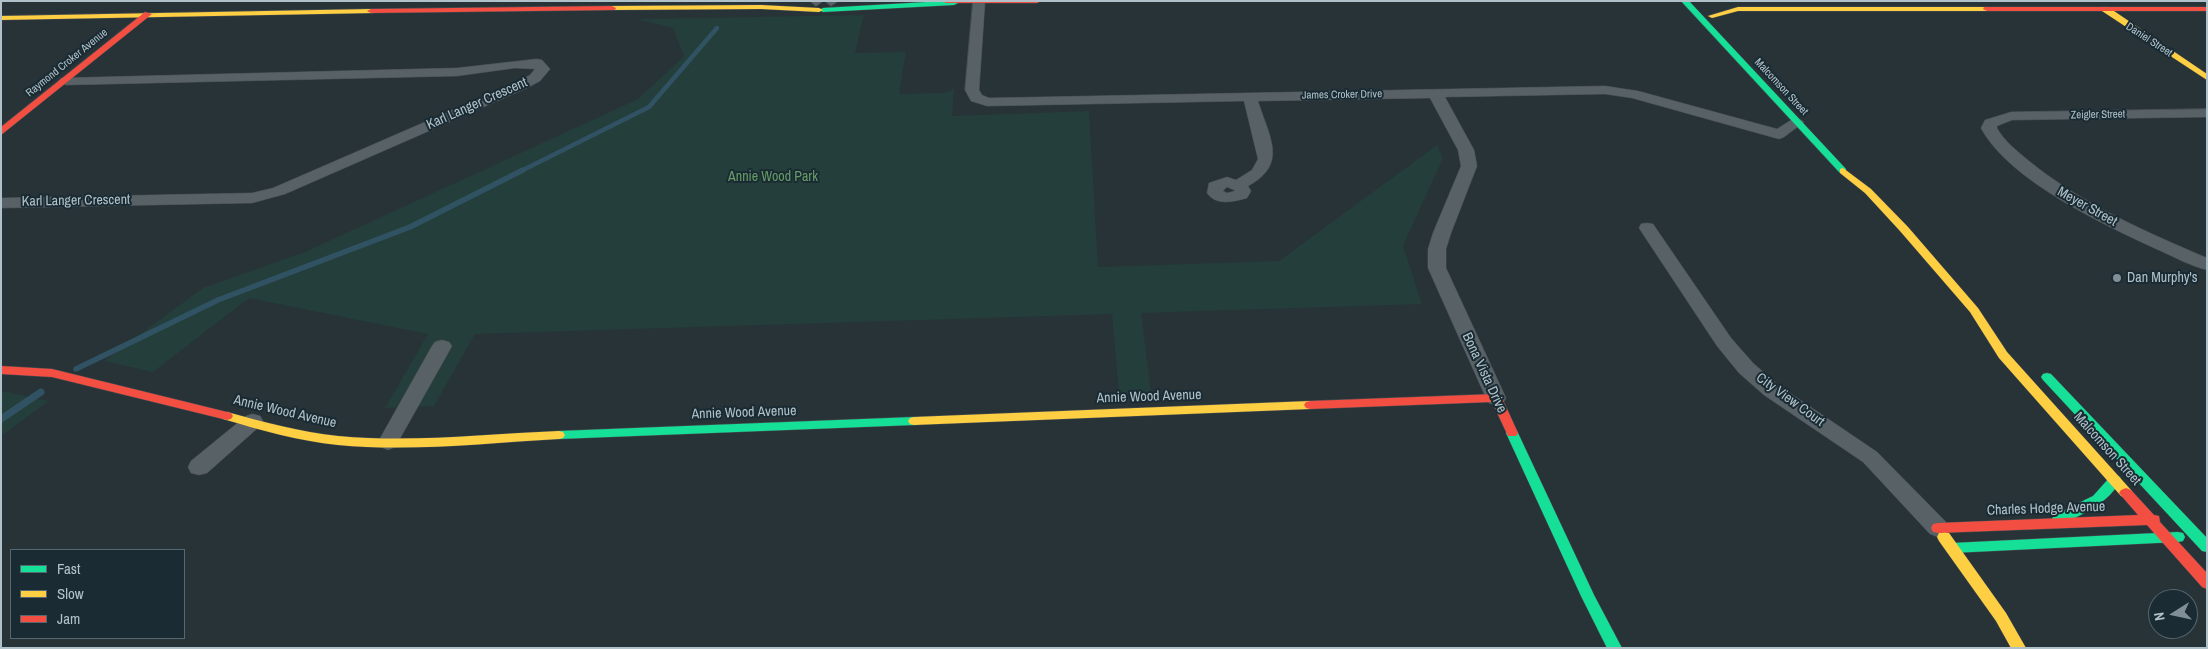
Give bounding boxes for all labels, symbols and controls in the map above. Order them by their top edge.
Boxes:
street label: Daniel Street [2123,20,2175,60]
street label: Raymond Croker Avenue [24,26,110,100]
street label: Malcomson Street [1751,56,1811,118]
street label: Karl Langer Crescent [424,74,530,134]
street label: James Croker Drive [1302,88,1382,102]
street label: Zeigler Street [2071,108,2125,122]
park label: Annie Wood Park [728,169,818,185]
street label: Meyer Street [2054,184,2120,230]
street label: Karl Langer Crescent [22,192,130,210]
place label: Dan Murphy's [2127,270,2197,286]
marker: Dan Murphy's [2111,272,2123,284]
street label: Bona Vista Drive [1458,330,1510,416]
street label: City View Court [1753,370,1827,430]
street label: Annie Wood Avenue [1096,387,1202,407]
street label: Annie Wood Avenue [232,392,338,432]
street label: Annie Wood Avenue [691,403,797,423]
street label: Malcomson Street [2070,409,2144,489]
street label: Charles Hodge Avenue [1986,499,2106,519]
legend [10,549,185,639]
text: Fast [57,558,80,579]
text: Slow [57,583,84,604]
north arrow [2148,589,2198,639]
text: Jam [57,608,80,629]
text: N [2150,611,2169,622]

